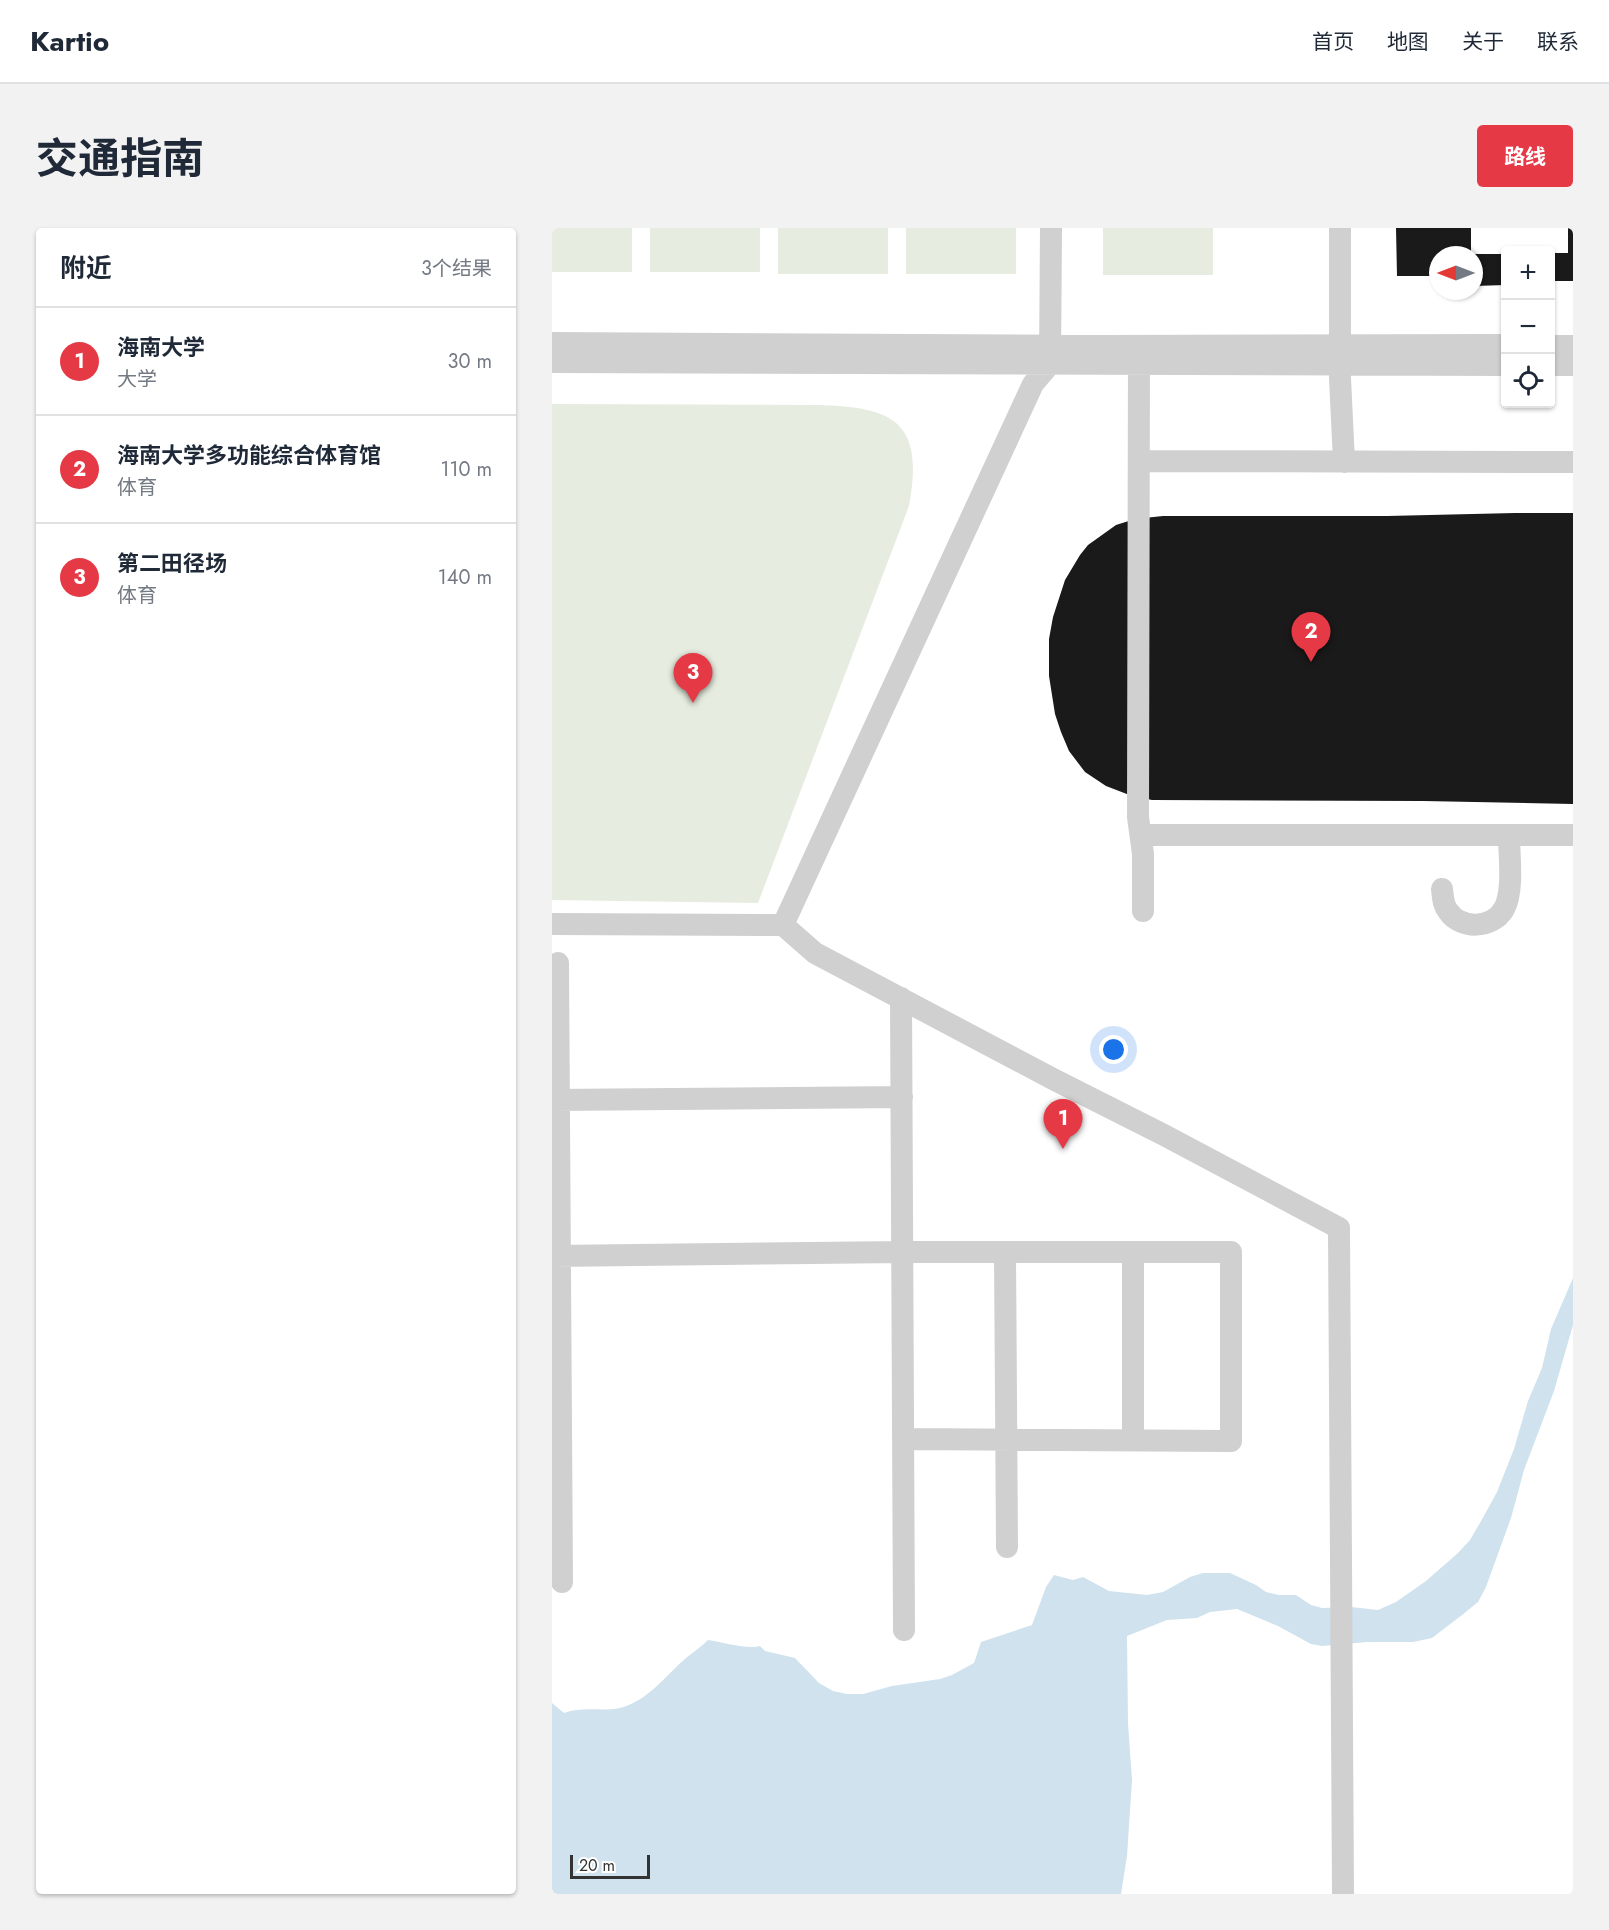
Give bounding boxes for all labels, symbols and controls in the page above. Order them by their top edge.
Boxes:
text: Kartio [30,21,109,62]
text: 首页 [1312,27,1354,57]
text: 地图 [1387,27,1429,57]
text: 关于 [1462,27,1504,57]
text: 联系 [1537,27,1579,57]
button: 路线 [1477,125,1573,187]
text: 交通指南 [36,128,204,189]
north arrow [1429,246,1483,300]
map controls [1501,246,1555,408]
button: + [1501,246,1555,300]
text: 附近 [60,249,112,287]
text: 3个结果 [421,254,492,283]
button: − [1501,300,1555,354]
text: 海南大学 [117,331,205,363]
text: 1 [74,347,85,376]
text: 30 m [447,347,492,376]
button: locate [1501,354,1555,408]
text: 大学 [117,365,157,394]
text: 海南大学多功能综合体育馆 [117,439,381,471]
text: 2 [73,455,86,484]
text: 110 m [440,455,492,484]
text: 体育 [117,473,157,502]
text: 第二田径场 [117,547,227,579]
text: 3 [73,563,86,592]
text: 140 m [438,563,492,592]
text: 体育 [117,581,157,610]
pin: 2 [1292,612,1330,662]
pin: 3 [674,654,712,703]
your location [1099,1035,1128,1064]
pin: 1 [1044,1100,1082,1149]
scale bar [570,1852,650,1880]
text: 20 m [579,1854,615,1877]

